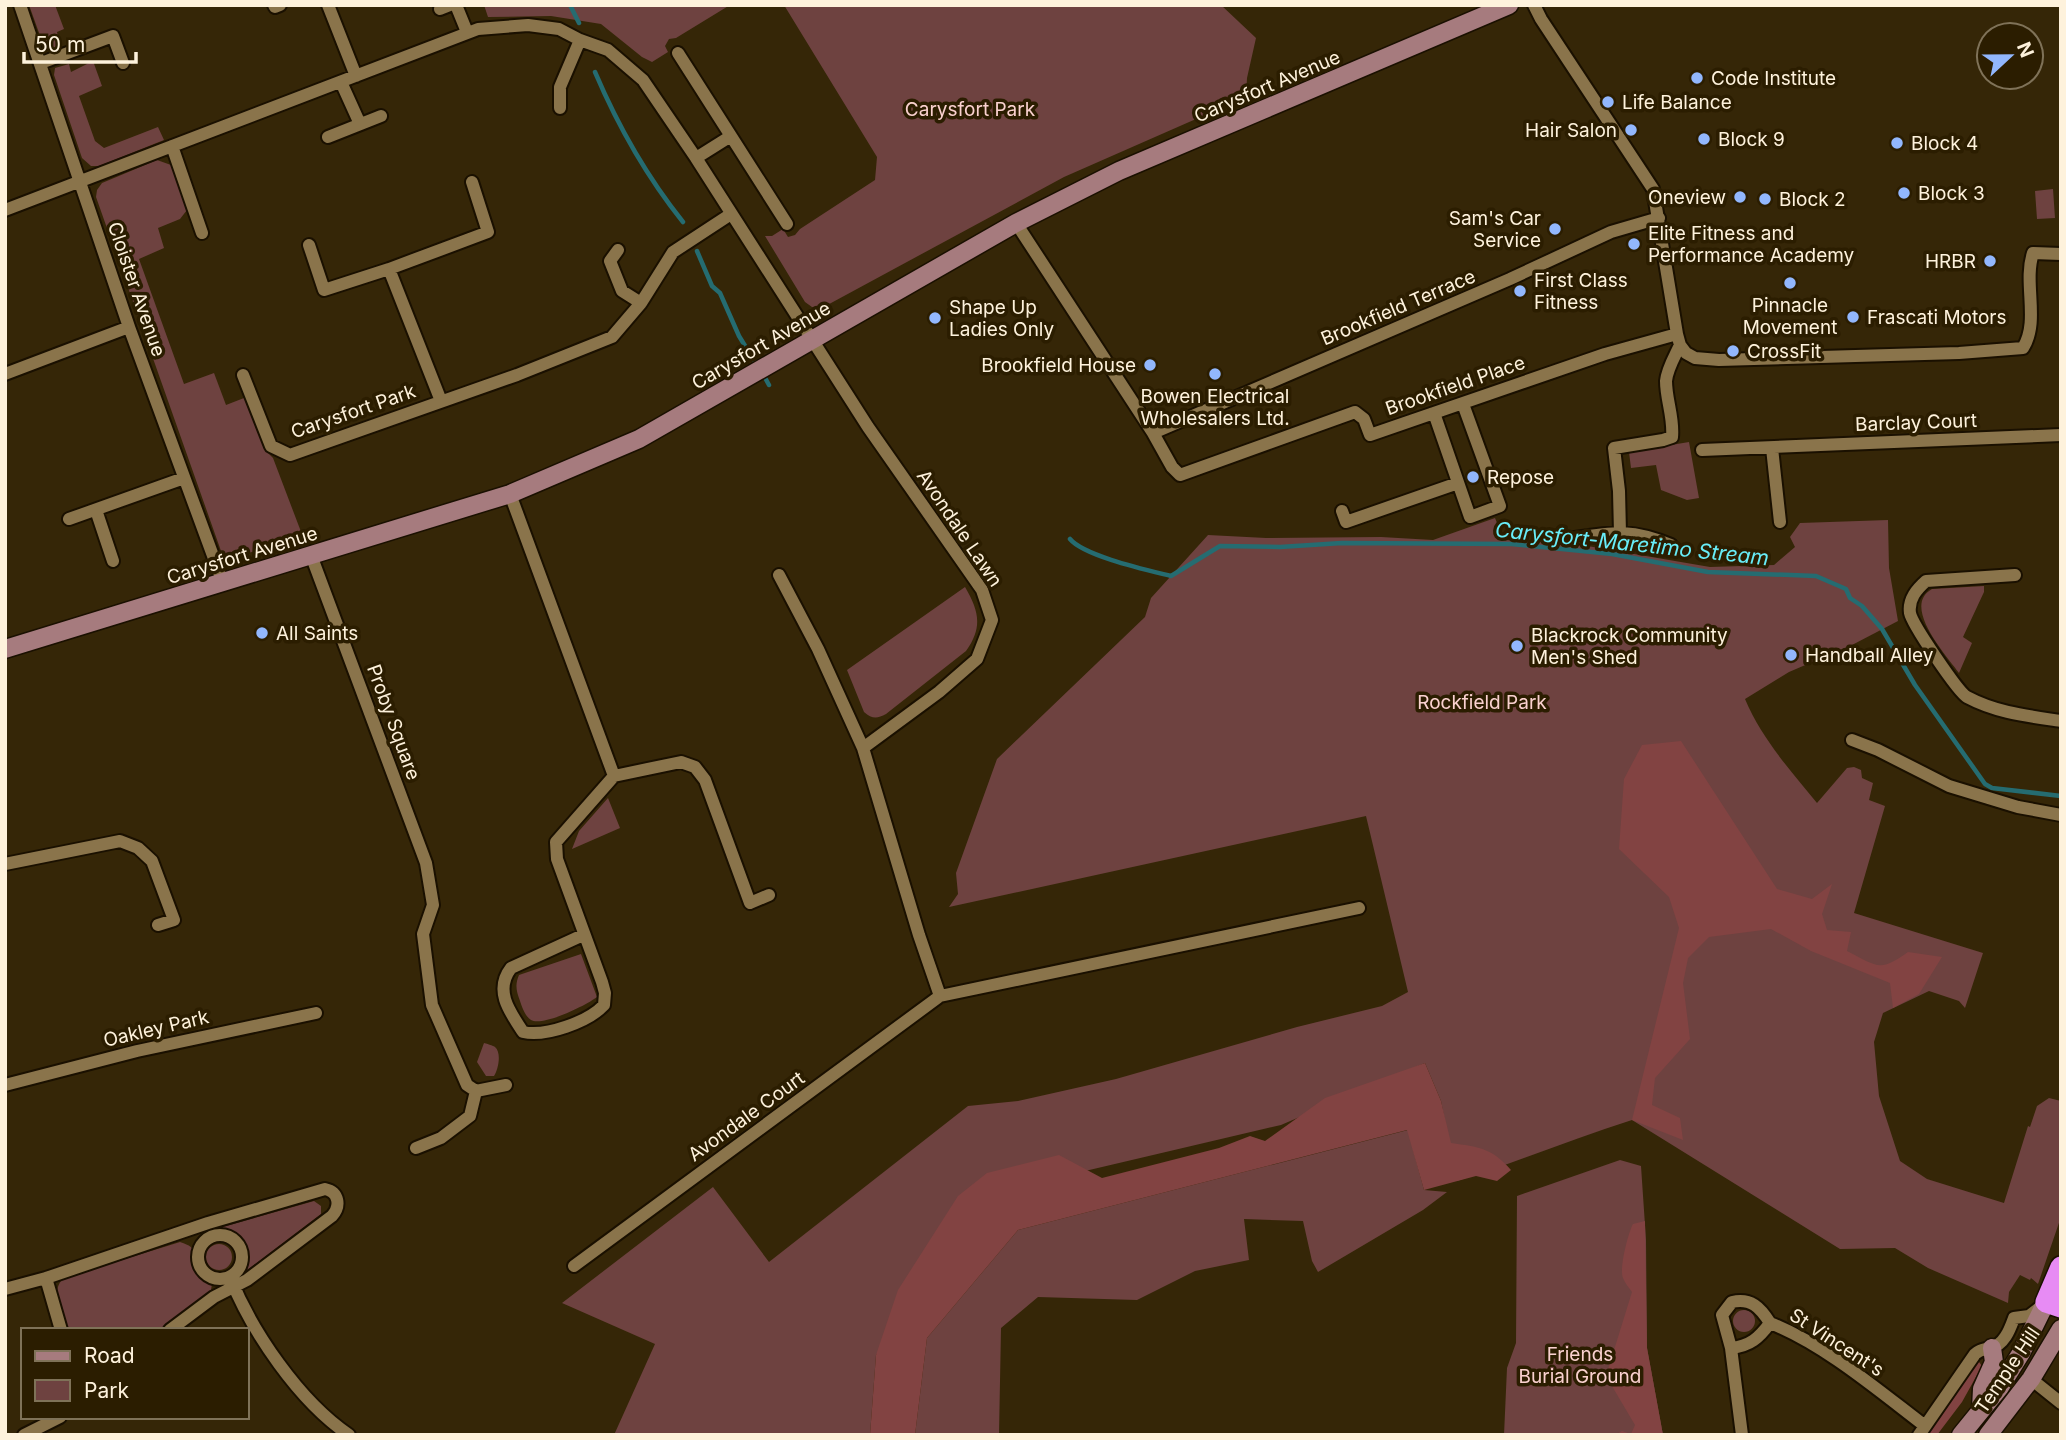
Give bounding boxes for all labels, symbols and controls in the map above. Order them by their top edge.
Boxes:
scale bar [24,21,136,65]
north arrow [1975,21,2045,91]
text: 50 m [35,32,85,57]
text: N [2012,39,2039,61]
street label: Carysfort Avenue [1191,45,1344,128]
place label: Code Institute [1711,67,1836,90]
marker: Code Institute [1689,70,1705,86]
place label: Life Balance [1622,91,1732,114]
marker: Life Balance [1600,94,1616,110]
park label: Carysfort Park [905,98,1036,121]
place label: Hair Salon [1525,119,1617,142]
marker: Hair Salon [1623,122,1639,138]
place label: Block 9 [1718,128,1785,151]
marker: Block 9 [1696,131,1712,147]
place label: Block 4 [1911,132,1978,155]
marker: Block 4 [1889,135,1905,151]
place label: Block 3 [1918,182,1985,205]
marker: Block 3 [1896,185,1912,201]
place label: Oneview [1648,186,1726,209]
place label: Block 2 [1779,188,1846,211]
marker: Oneview [1732,189,1748,205]
marker: Block 2 [1757,191,1773,207]
place label: Sam's Car Service [1449,207,1541,252]
street label: Cloister Avenue [103,219,170,359]
marker: Sam's Car Service [1547,221,1563,237]
place label: Elite Fitness and Performance Academy [1648,222,1855,267]
marker: Elite Fitness and Performance Academy [1626,236,1642,252]
place label: HRBR [1925,250,1976,273]
marker: HRBR [1982,253,1998,269]
street label: Brookfield Terrace [1317,264,1479,350]
place label: First Class Fitness [1534,269,1628,314]
marker: Pinnacle Movement [1782,275,1798,291]
marker: First Class Fitness [1512,283,1528,299]
place label: Pinnacle Movement [1743,294,1837,339]
street label: Carysfort Avenue [688,296,835,394]
place label: Shape Up Ladies Only [949,296,1055,341]
place label: Frascati Motors [1867,306,2007,329]
marker: Frascati Motors [1845,309,1861,325]
marker: Shape Up Ladies Only [927,310,943,326]
place label: CrossFit [1747,340,1821,363]
marker: CrossFit [1725,343,1741,359]
street label: Brookfield Place [1382,351,1528,420]
place label: Brookfield House [981,354,1136,377]
marker: Brookfield House [1142,357,1158,373]
marker: Bowen Electrical Wholesalers Ltd. [1207,366,1223,382]
street label: Carysfort Park [288,379,419,444]
place label: Bowen Electrical Wholesalers Ltd. [1140,385,1290,430]
street label: Barclay Court [1855,409,1977,436]
street label: Avondale Lawn [912,465,1007,591]
place label: Repose [1487,466,1554,489]
marker: Repose [1465,469,1481,485]
water label: Carysfort-Maretimo Stream [1494,517,1770,570]
street label: Carysfort Avenue [164,522,320,589]
place label: All Saints [276,622,358,645]
place label: Blackrock Community Men's Shed [1531,624,1728,669]
marker: All Saints [254,625,270,641]
marker: Blackrock Community Men's Shed [1509,638,1525,654]
place label: Handball Alley [1805,644,1934,667]
marker: Handball Alley [1783,647,1799,663]
street label: Proby Square [362,661,425,783]
park label: Rockfield Park [1417,691,1547,714]
street label: Oakley Park [101,1005,212,1052]
street label: Avondale Court [684,1066,809,1166]
street label: St Vincent's [1785,1303,1888,1381]
street label: Temple Hill [1970,1323,2045,1418]
legend [21,1328,248,1419]
text: Road [84,1343,135,1368]
park label: Friends Burial Ground [1519,1343,1641,1388]
text: Park [84,1378,129,1403]

